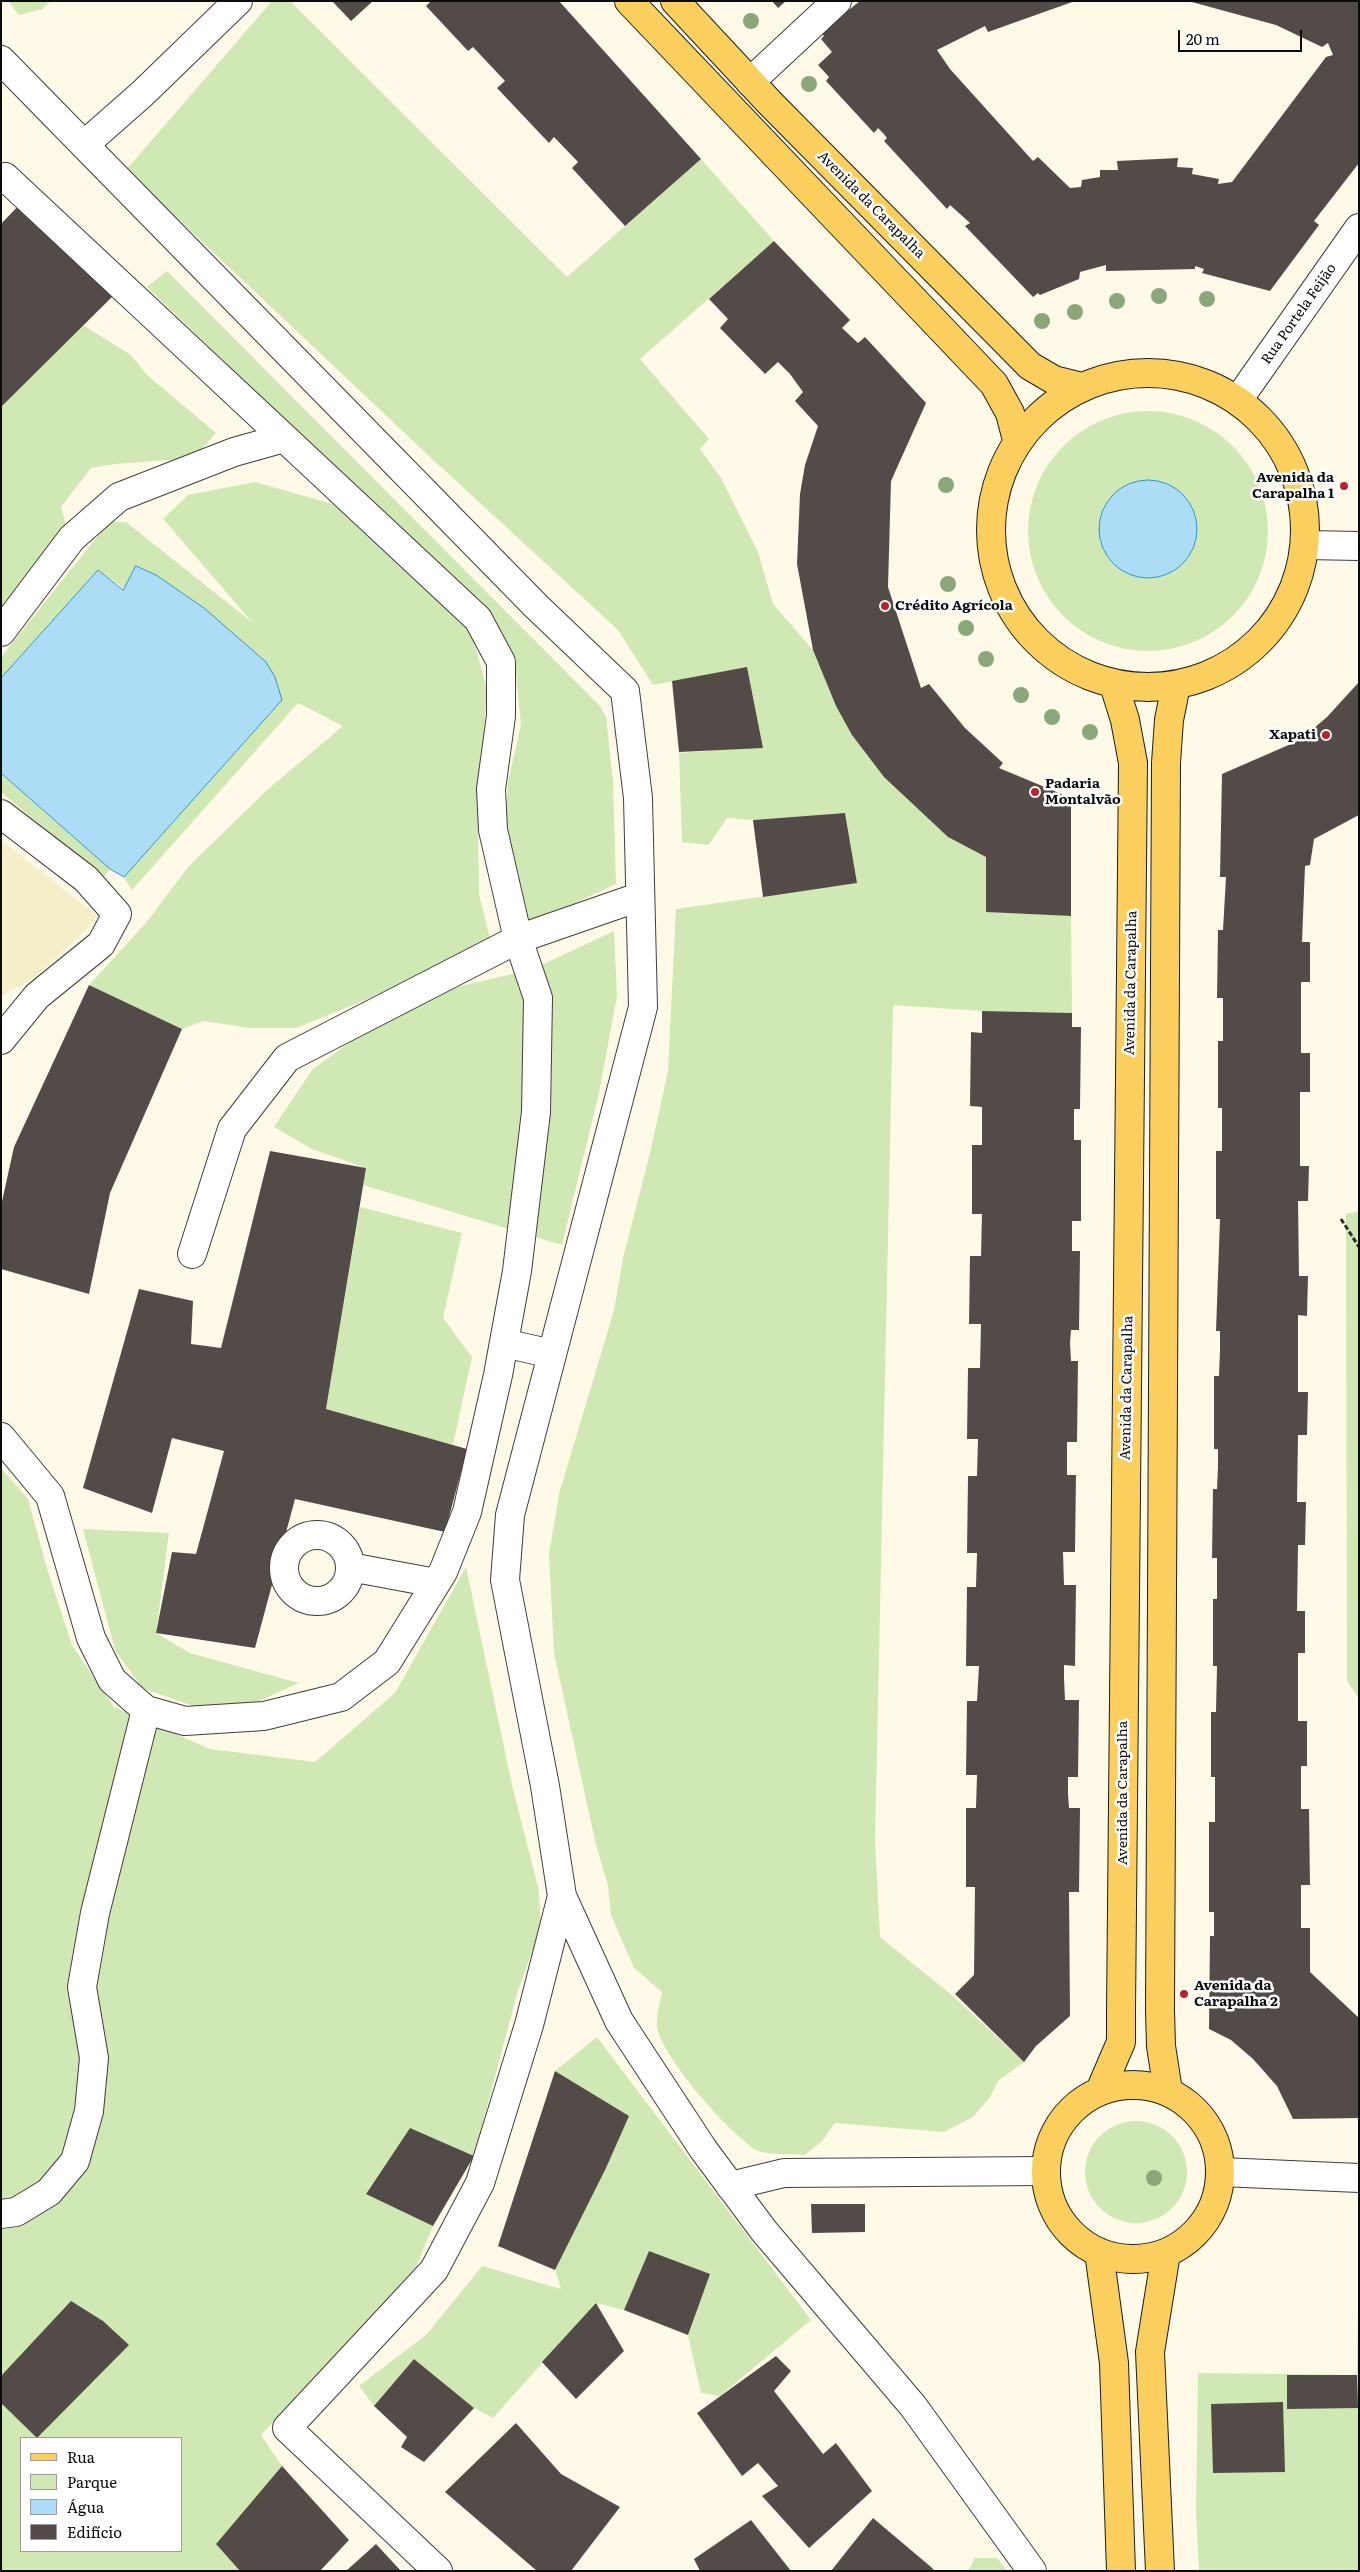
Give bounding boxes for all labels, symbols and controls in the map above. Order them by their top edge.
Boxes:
scale bar [1180,20,1304,52]
text: 20 m [1186,27,1220,50]
street label: Avenida da Carapalha [814,148,928,262]
street label: Rua Portela Feijão [1258,260,1340,368]
place label: Avenida da Carapalha 1 [1252,470,1334,502]
marker: Avenida da Carapalha 1 [1338,480,1350,492]
place label: Crédito Agrícola [895,598,1013,614]
marker: Crédito Agrícola [879,600,891,612]
place label: Xapati [1269,727,1316,743]
marker: Xapati [1320,729,1332,741]
place label: Padaria Montalvão [1045,776,1121,809]
marker: Padaria Montalvão [1029,786,1041,798]
street label: Avenida da Carapalha [1121,911,1141,1055]
street label: Avenida da Carapalha [1117,1316,1137,1460]
street label: Avenida da Carapalha [1115,1721,1131,1865]
place label: Avenida da Carapalha 2 [1194,1978,1278,2010]
marker: Avenida da Carapalha 2 [1178,1988,1190,2000]
legend [20,2437,182,2552]
text: Rua [67,2445,95,2468]
text: Parque [67,2470,117,2493]
text: Água [67,2495,104,2518]
text: Edifício [67,2520,122,2543]

